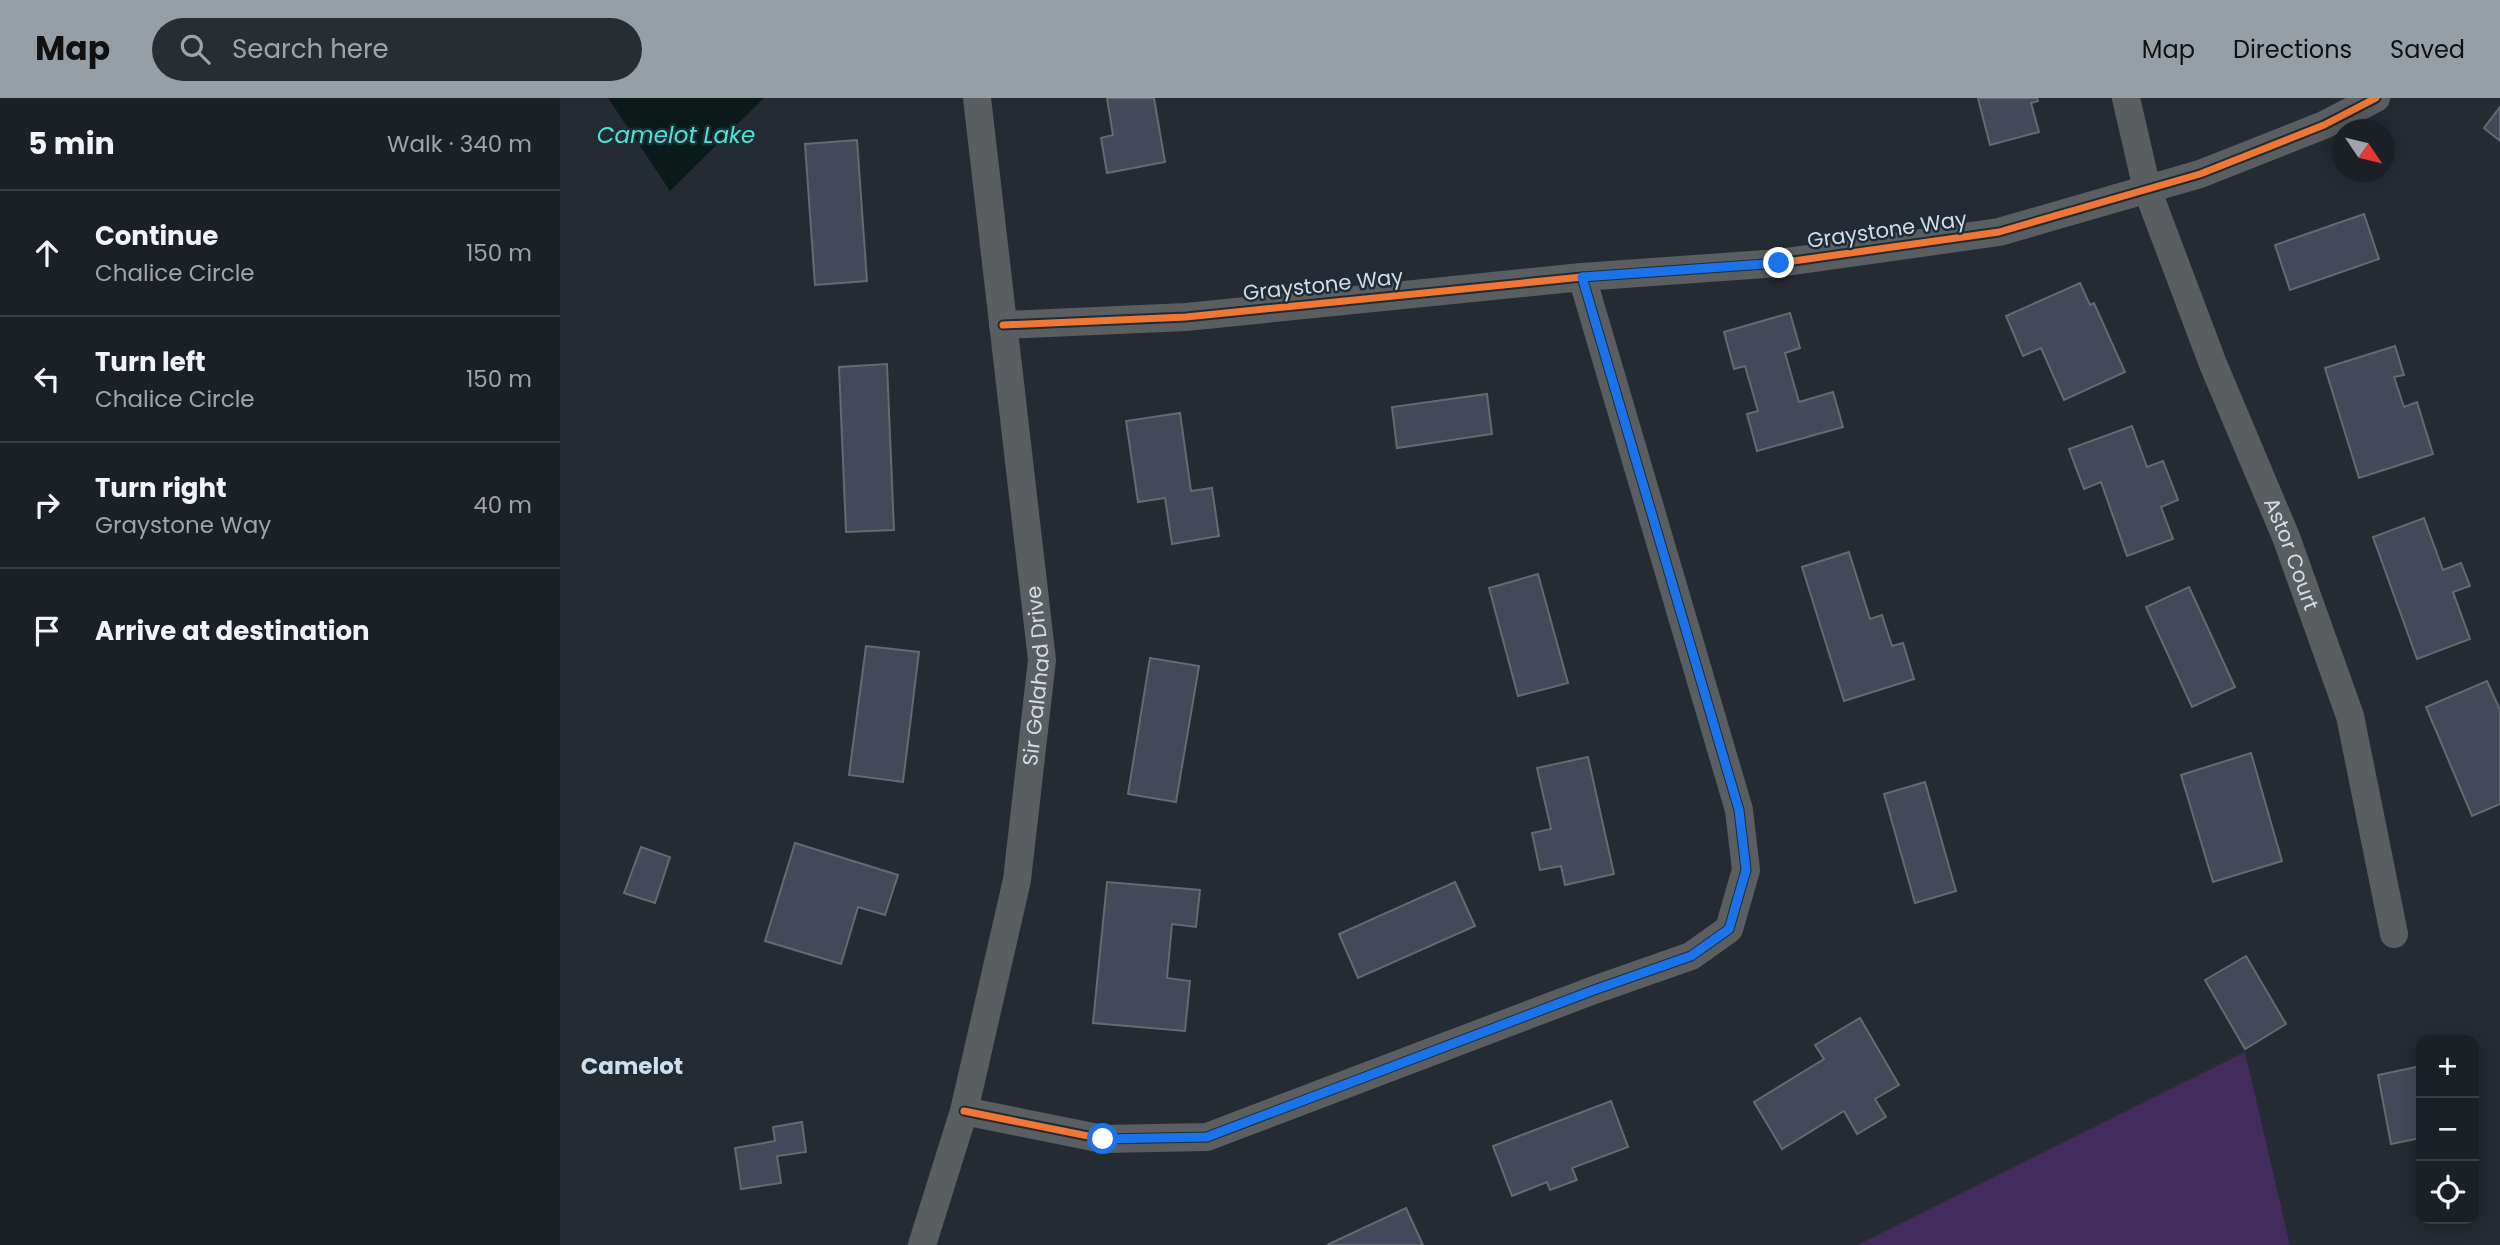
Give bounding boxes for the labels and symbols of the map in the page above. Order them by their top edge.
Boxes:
water label: Camelot Lake [597,119,755,151]
north arrow [2332,119,2395,182]
street label: Graystone Way [1805,204,1969,255]
route end [1763,247,1794,278]
street label: Graystone Way [1241,262,1405,307]
street label: Astor Court [2257,493,2326,614]
street label: Sir Galahad Drive [1015,584,1056,767]
district label: Camelot [581,1050,683,1082]
route start [1087,1123,1118,1154]

